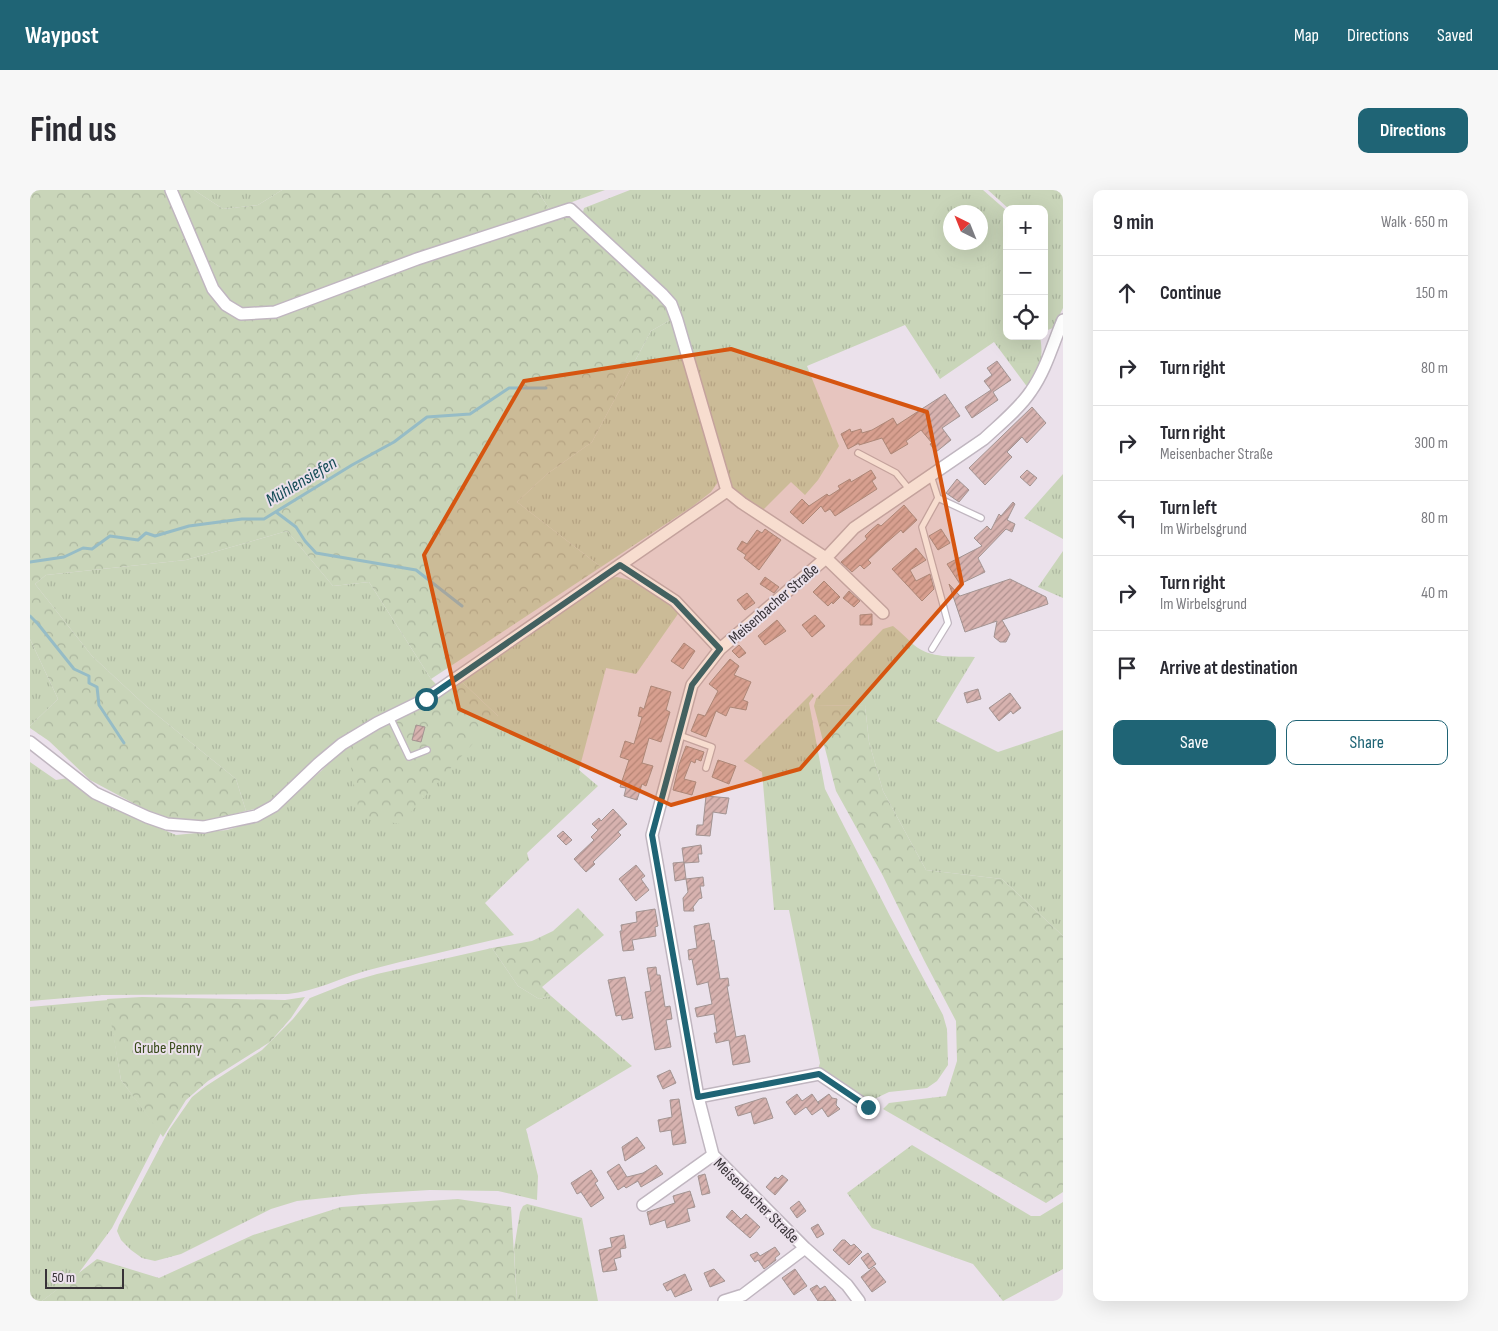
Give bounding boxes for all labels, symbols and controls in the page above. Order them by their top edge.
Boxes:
text: Waypost [25,21,99,50]
text: Map [1294,25,1319,46]
text: Directions [1347,25,1409,46]
text: Saved [1437,25,1473,46]
button: Directions [1358,108,1468,153]
text: Find us [30,109,117,152]
north arrow [943,205,988,250]
map controls [1003,205,1048,340]
button: + [1003,205,1048,250]
text: 9 min [1113,210,1154,235]
text: Walk · 650 m [1381,213,1448,232]
button: − [1003,250,1048,295]
icon: ahead [1113,279,1141,307]
text: Continue [1160,282,1221,305]
text: 150 m [1416,284,1448,303]
button: locate [1003,295,1048,340]
icon: right [1113,354,1141,382]
text: Turn right [1160,357,1225,380]
text: 80 m [1421,359,1448,378]
text: Turn right [1160,422,1225,445]
icon: right [1113,429,1141,457]
text: 300 m [1414,434,1448,453]
text: Meisenbacher Straße [1160,445,1273,464]
water label: Mühlensiefen [262,452,341,511]
text: Turn left [1160,497,1217,520]
icon: left [1113,504,1141,532]
text: 80 m [1421,509,1448,528]
text: Im Wirbelsgrund [1160,520,1247,539]
street label: Meisenbacher Straße [725,560,823,648]
text: Turn right [1160,572,1225,595]
icon: right [1113,579,1141,607]
text: 40 m [1421,584,1448,603]
text: Im Wirbelsgrund [1160,595,1247,614]
icon: arrive [1113,654,1141,682]
text: Arrive at destination [1160,657,1298,680]
route start [415,688,438,711]
button: Save [1113,720,1276,765]
button: Share [1286,720,1448,765]
park label: Grube Penny [134,1039,202,1058]
route end [857,1096,880,1119]
street label: Meisenbacher Straße [709,1154,803,1248]
scale bar [45,1266,124,1289]
text: 50 m [52,1269,75,1286]

